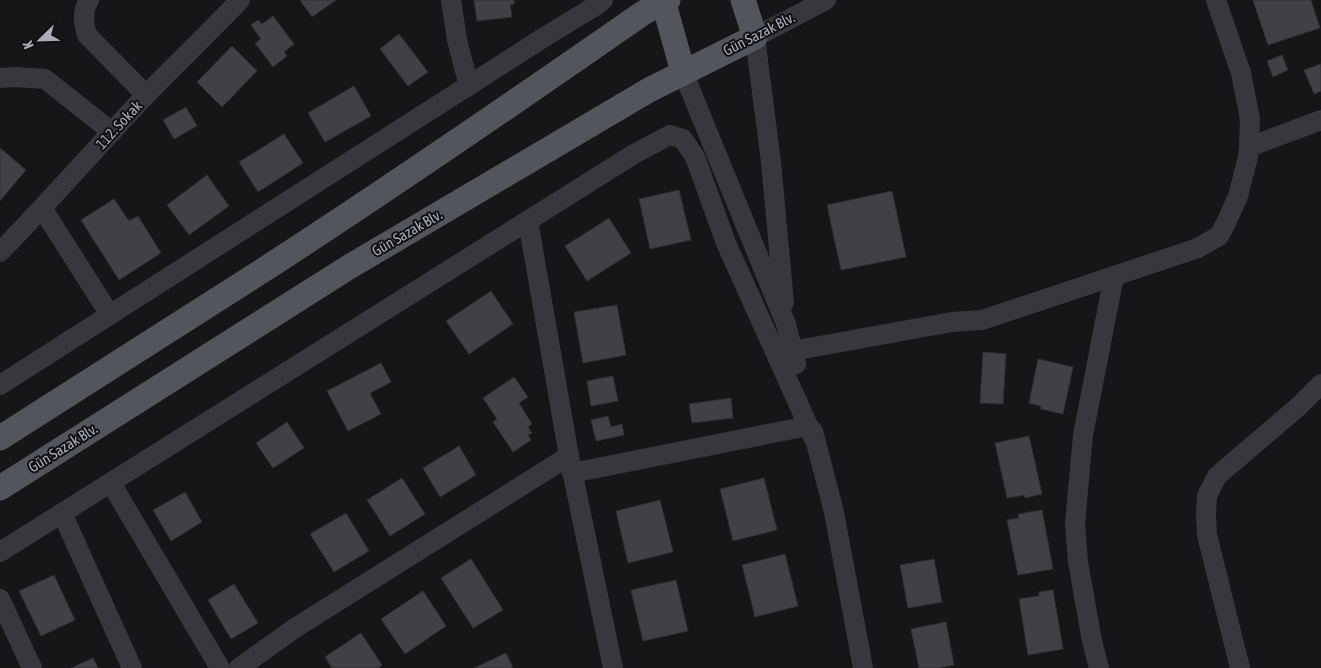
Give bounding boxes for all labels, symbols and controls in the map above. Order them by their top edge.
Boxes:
street label: Gün Sazak Blv. [720,8,798,59]
north arrow [15,15,65,65]
text: K [19,39,37,51]
street label: 112. Sokak [92,97,145,152]
street label: Gün Sazak Blv. [369,206,445,259]
street label: Gün Sazak Blv. [25,419,101,475]

